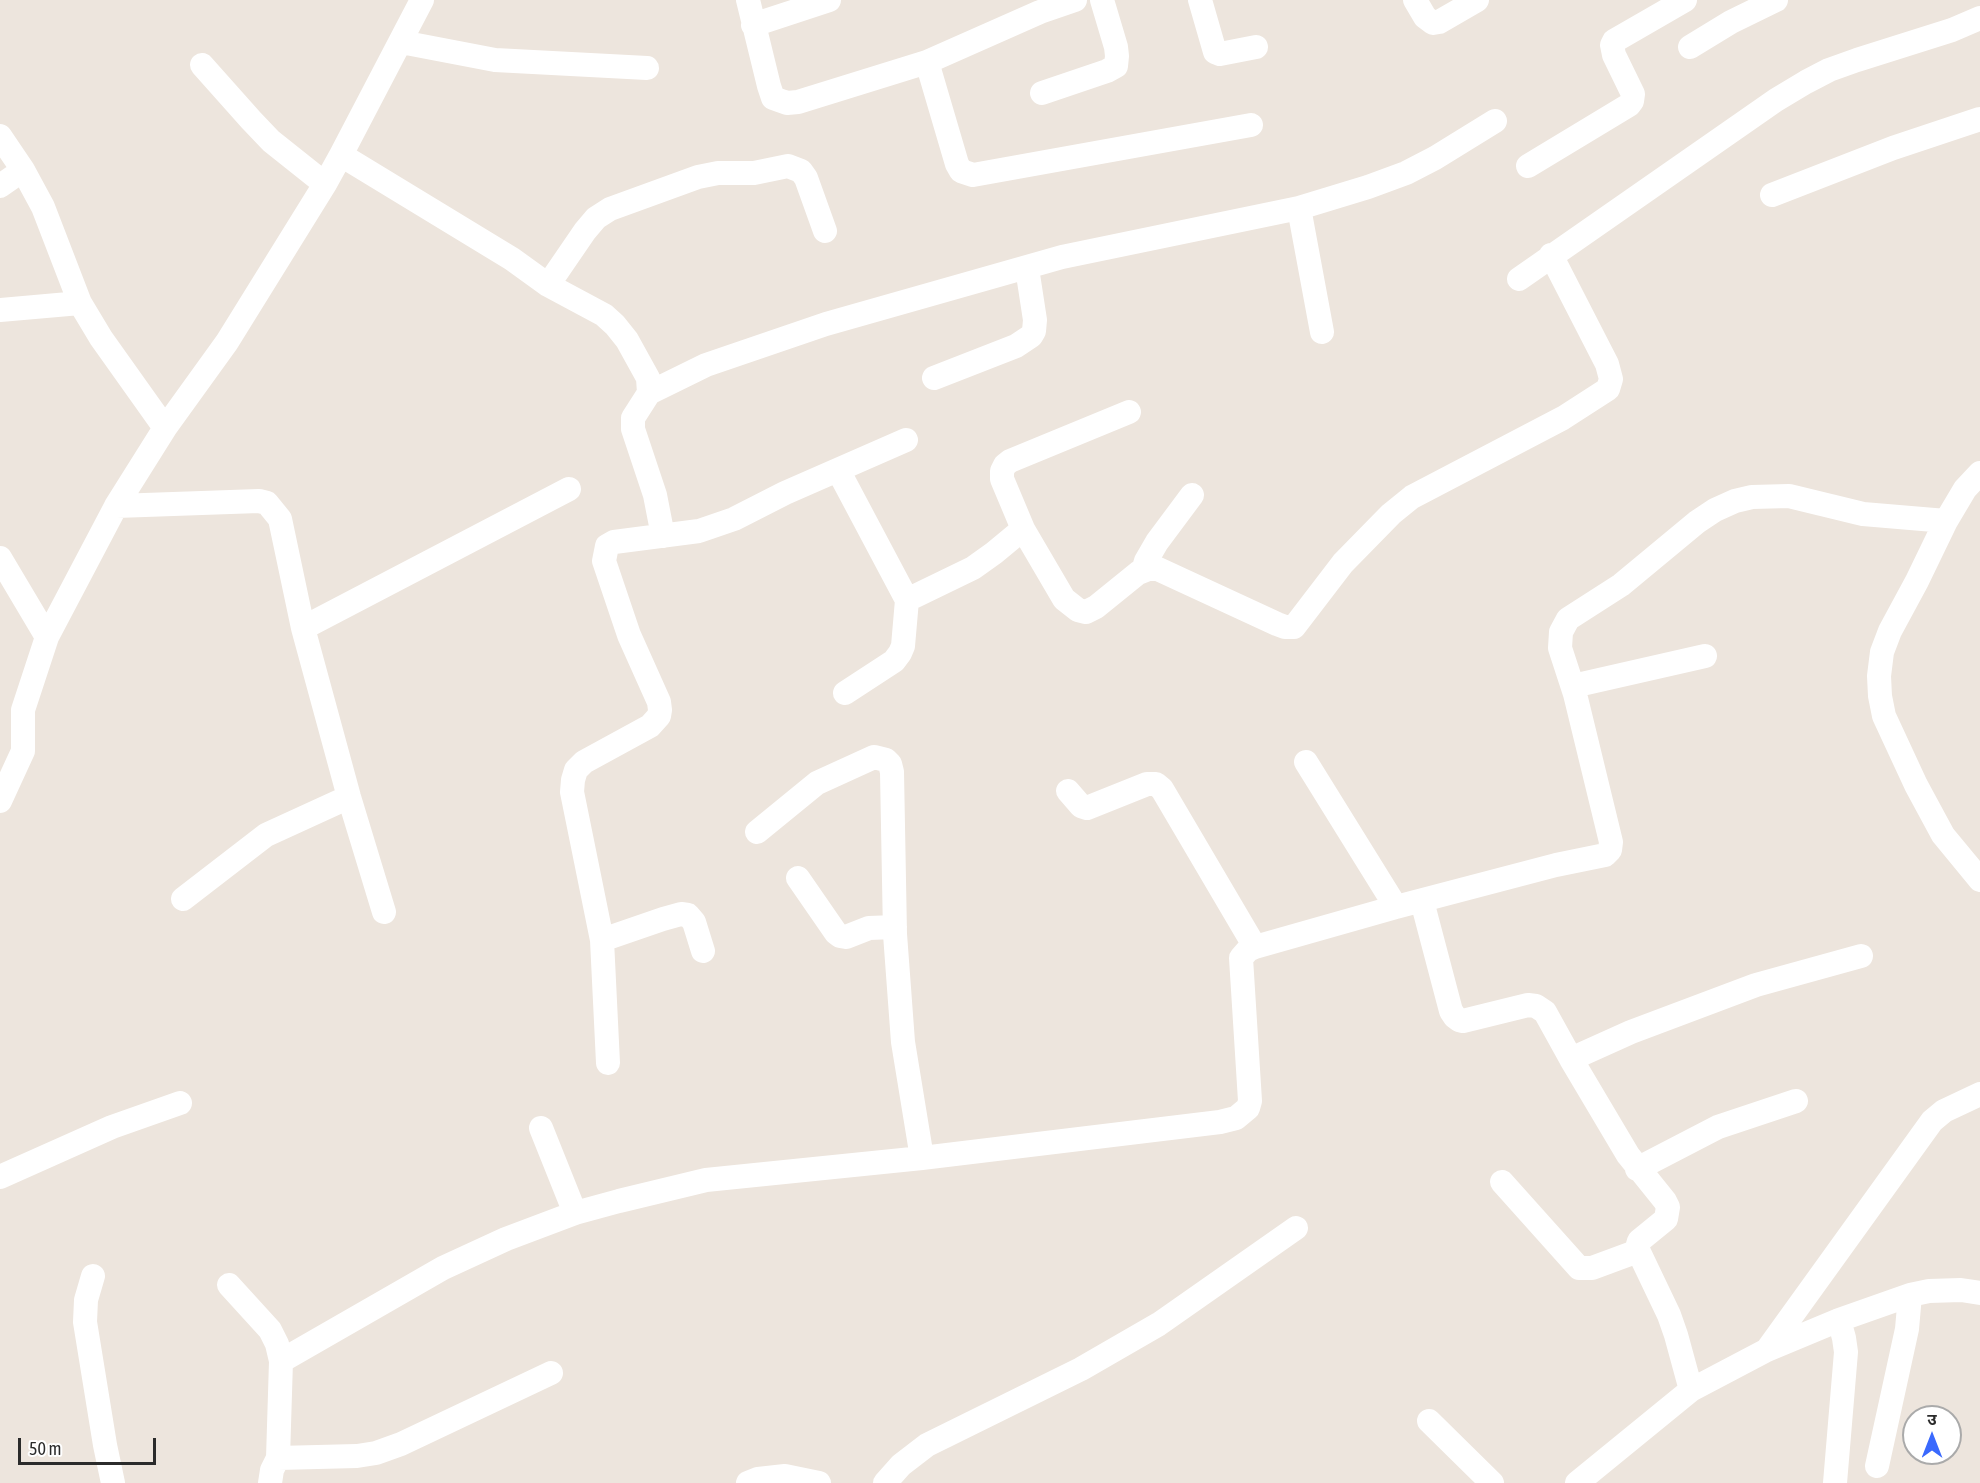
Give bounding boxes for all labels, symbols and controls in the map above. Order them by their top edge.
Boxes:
north arrow [1902,1405,1962,1465]
text: उ [1927,1410,1937,1428]
scale bar [21,1426,159,1464]
text: 50 m [29,1438,61,1459]

